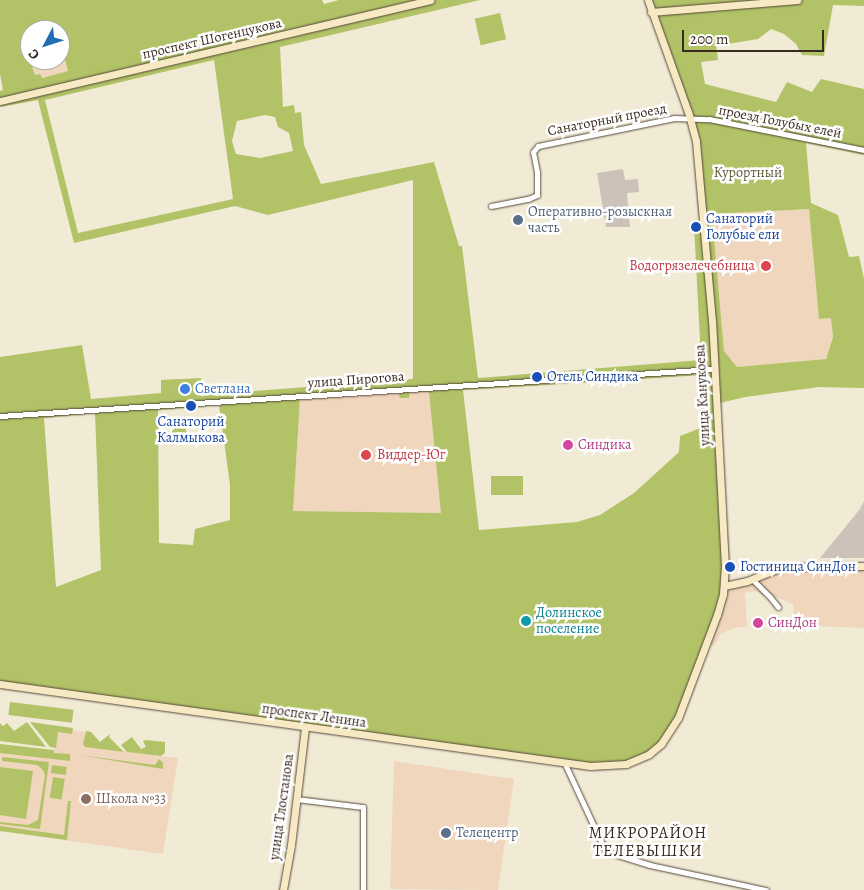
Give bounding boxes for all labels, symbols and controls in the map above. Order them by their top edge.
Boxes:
street label: проспект Шогенцукова [141,15,283,63]
north arrow [20,20,70,70]
scale bar [684,20,826,52]
text: 200 m [690,29,729,49]
text: С [24,45,44,64]
street label: Санаторный проезд [546,100,668,140]
street label: проезд Голубых елей [717,102,843,142]
park label: Курортный [714,165,782,181]
place label: Оперативно-розыскная часть [528,204,672,236]
place label: Санаторий Голубые ели [706,211,780,243]
marker: Оперативно-розыскная часть [512,214,524,226]
marker: Санаторий Голубые ели [690,221,702,233]
place label: Водогрязелечебница [629,258,755,274]
marker: Водогрязелечебница [759,259,773,273]
street label: улица Канукоева [692,344,714,446]
street label: улица Пирогова [307,368,405,392]
place label: Отель Синдика [547,369,638,385]
marker: Отель Синдика [531,371,543,383]
place label: Светлана [195,381,251,397]
marker: Светлана [179,383,191,395]
marker: Санаторий Калмыкова [185,400,197,412]
place label: Санаторий Калмыкова [157,414,225,447]
place label: Синдика [578,437,631,453]
marker: Синдика [562,439,574,451]
place label: Виддер-Юг [377,447,446,463]
marker: Виддер-Юг [359,448,373,462]
place label: Гостиница СинДон [740,559,856,575]
marker: Гостиница СинДон [724,561,736,573]
place label: Долинское поселение [536,605,602,638]
marker: Долинское поселение [520,615,532,627]
place label: СинДон [768,615,817,631]
marker: СинДон [752,617,764,629]
street label: проспект Ленина [261,700,367,732]
street label: улица Тлостанова [266,753,298,861]
place label: Школа №33 [96,791,166,807]
marker: Школа №33 [80,793,92,805]
district label: МИКРОРАЙОН ТЕЛЕВЫШКИ [587,823,709,861]
place label: Телецентр [456,825,518,841]
marker: Телецентр [440,827,452,839]

